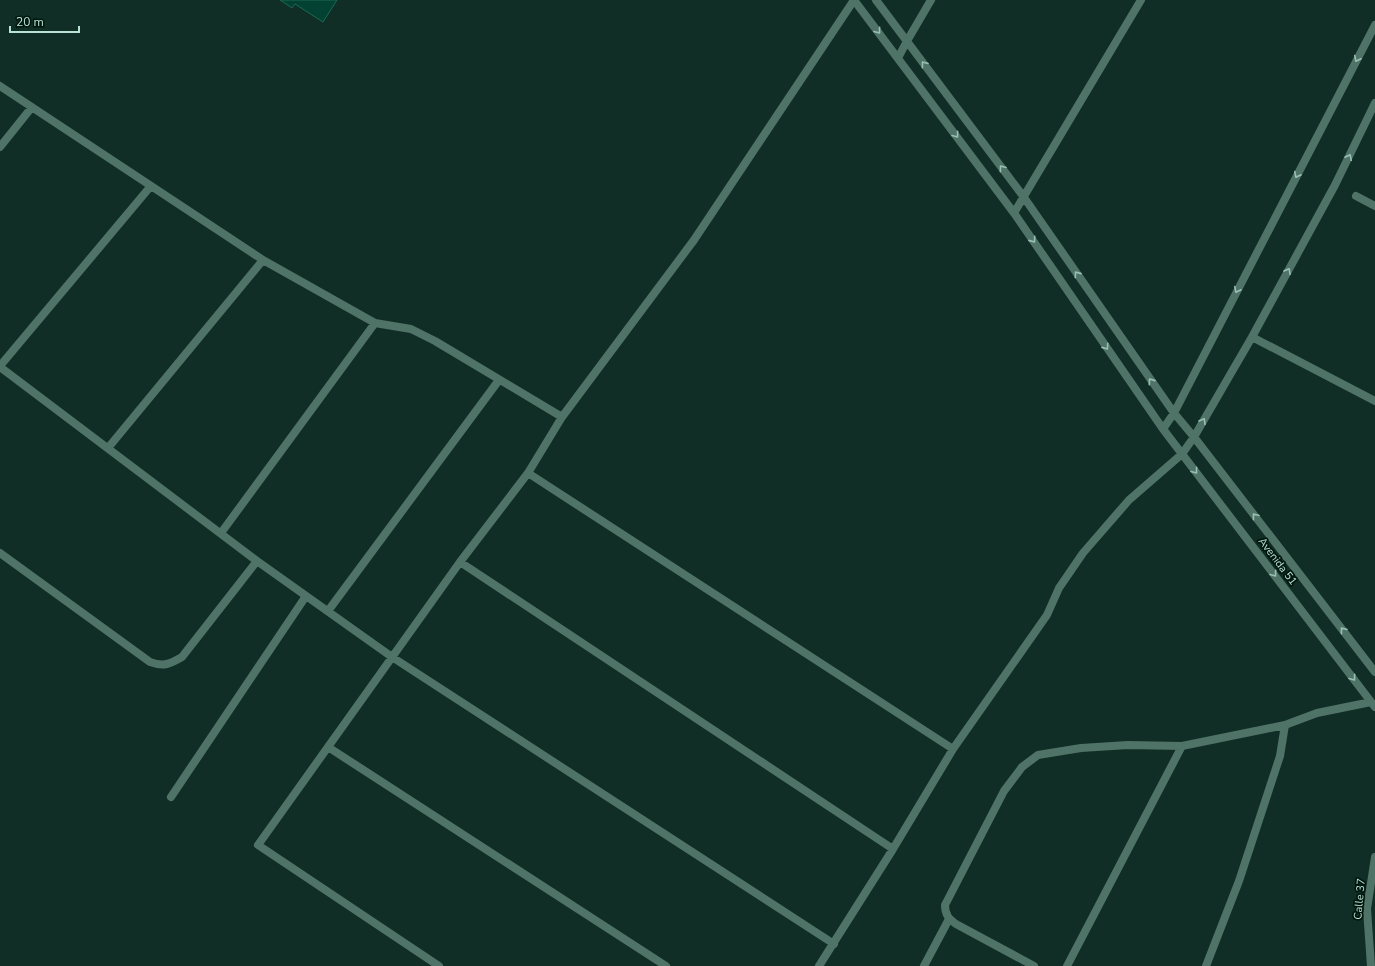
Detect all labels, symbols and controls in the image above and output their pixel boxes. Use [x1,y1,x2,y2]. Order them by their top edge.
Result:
scale bar [10,8,79,34]
text: 20 m [16,14,44,30]
one-way arrow [873,27,880,34]
one-way arrow [1354,55,1362,62]
one-way arrow [922,62,929,69]
one-way arrow [951,131,958,138]
one-way arrow [1344,153,1352,161]
one-way arrow [1000,166,1007,173]
one-way arrow [1294,170,1302,178]
one-way arrow [1028,236,1035,243]
one-way arrow [1283,268,1291,276]
one-way arrow [1075,272,1082,279]
one-way arrow [1235,286,1242,293]
one-way arrow [1101,343,1109,350]
one-way arrow [1148,378,1156,385]
one-way arrow [1199,418,1206,425]
one-way arrow [1191,467,1198,474]
one-way arrow [1252,514,1259,521]
street label: Avenida 51 [1255,534,1301,588]
one-way arrow [1269,570,1276,577]
one-way arrow [1340,628,1347,635]
one-way arrow [1348,673,1355,680]
street label: Calle 37 [1350,878,1369,920]

